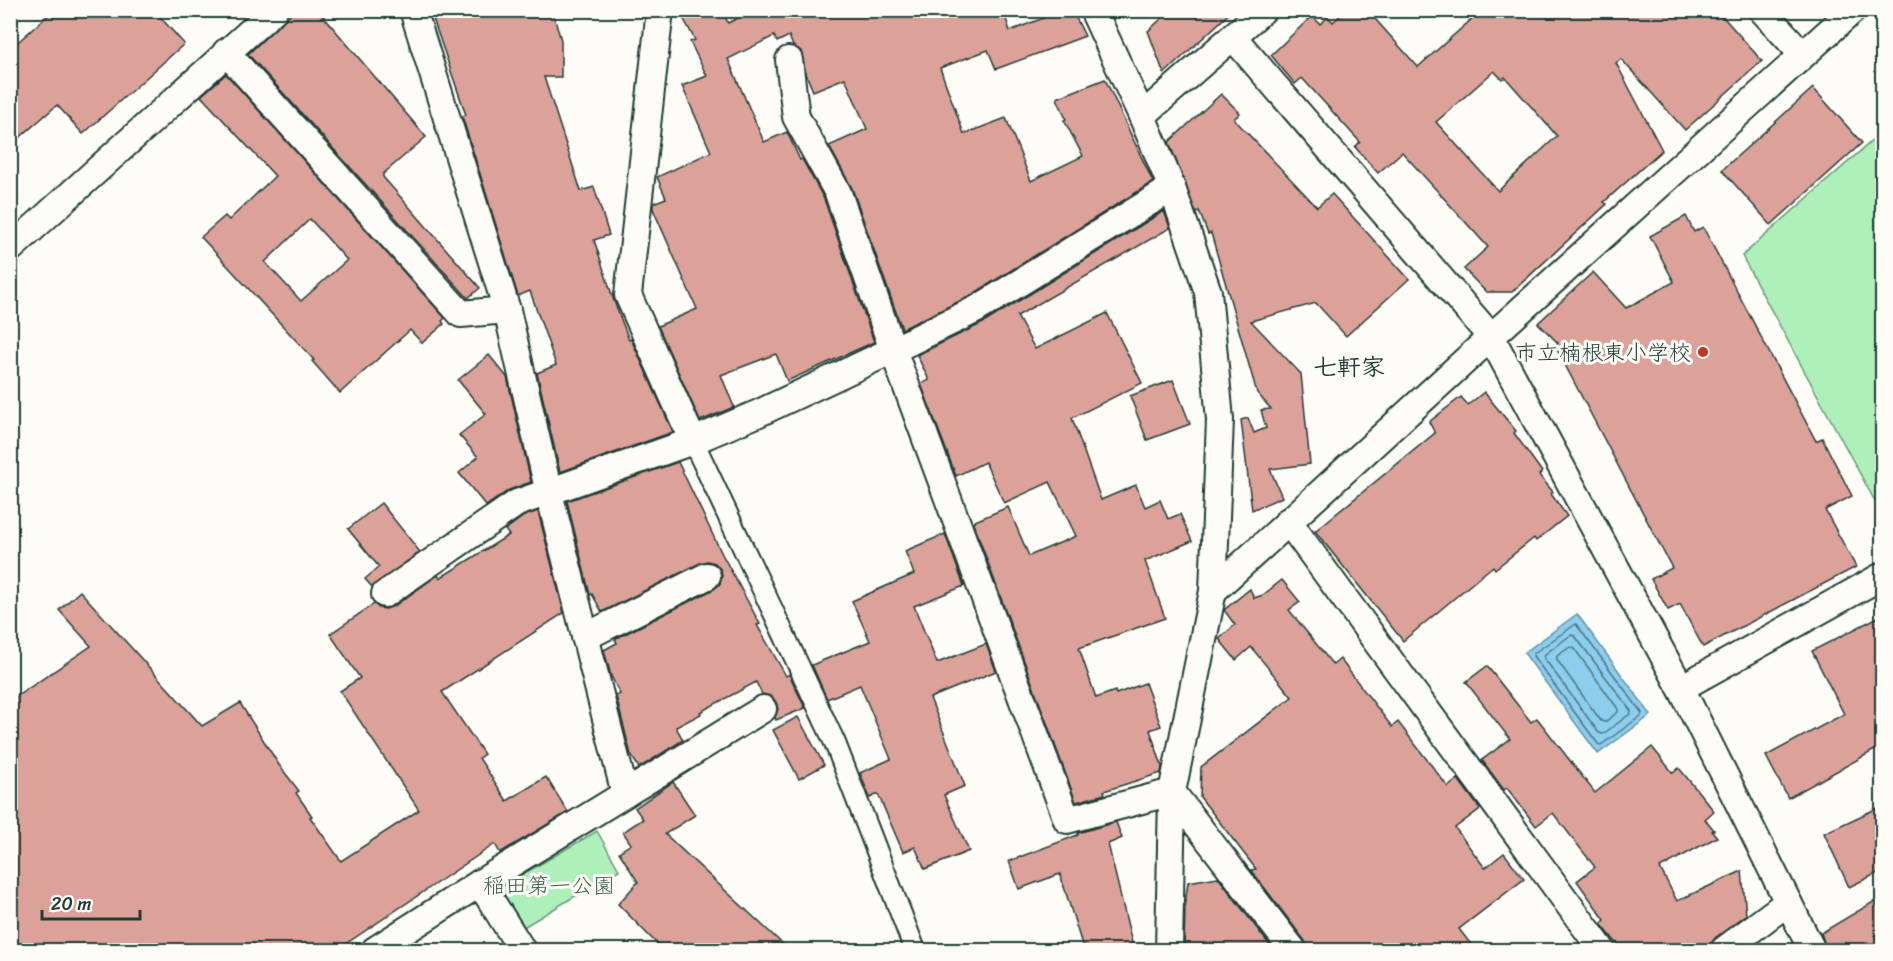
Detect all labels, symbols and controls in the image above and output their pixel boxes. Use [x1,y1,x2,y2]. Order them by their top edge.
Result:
place label: 市立楠根東小学校 [1515,333,1691,372]
marker: 市立楠根東小学校 [1696,345,1710,359]
district label: 七軒家 [1313,346,1385,388]
park label: 稲田第一公園 [483,866,615,905]
scale bar [42,883,140,921]
text: 20 m [51,888,91,920]

